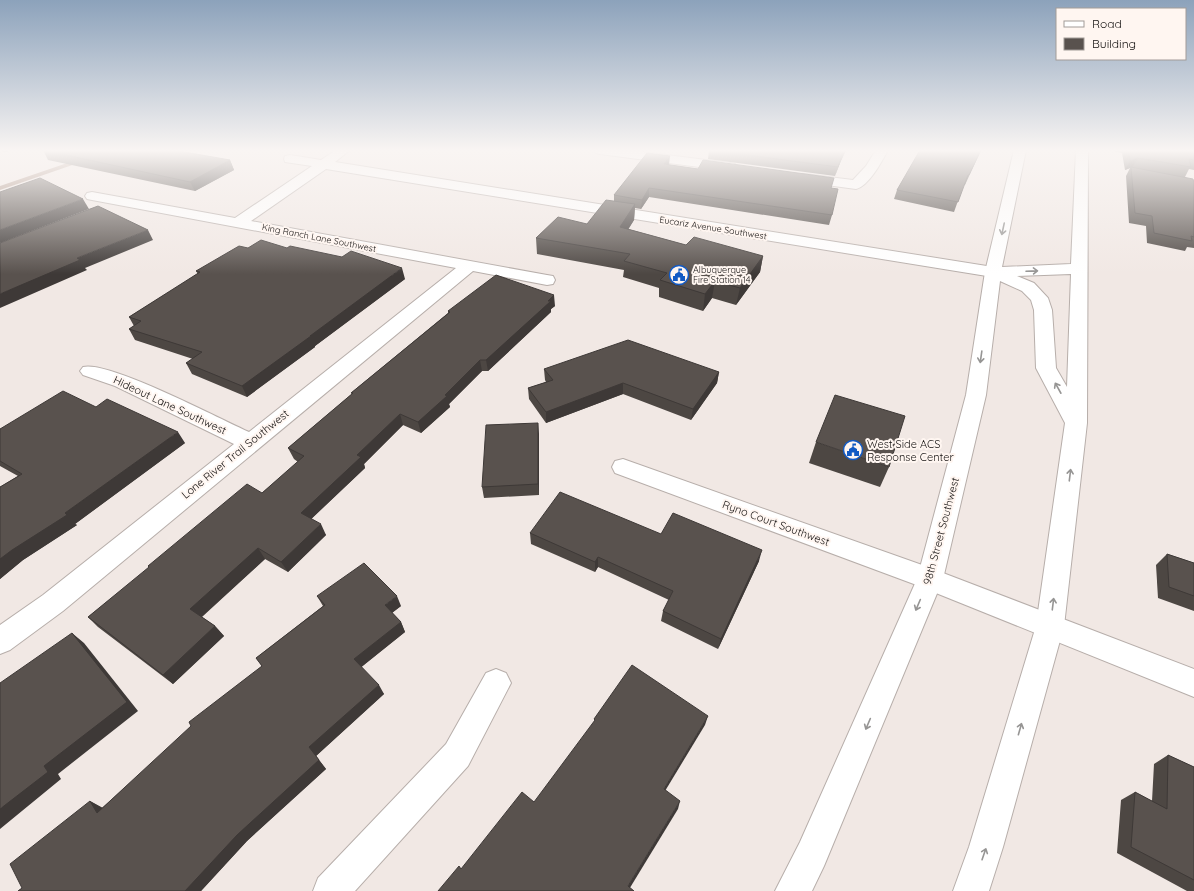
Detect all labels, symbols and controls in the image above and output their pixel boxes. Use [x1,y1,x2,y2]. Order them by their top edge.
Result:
legend [1056,8,1186,60]
text: Road [1092,16,1122,31]
text: Building [1092,36,1136,51]
street label: Eucariz Avenue Southwest [659,214,768,241]
street label: King Ranch Lane Southwest [261,221,377,254]
one-way arrow [998,222,1006,235]
public building icon: Albuquerque Fire Station 14 [668,264,690,286]
place label: Albuquerque Fire Station 14 [693,264,751,285]
one-way arrow [1025,267,1038,275]
one-way arrow [977,350,985,363]
street label: Hideout Lane Southwest [111,373,229,438]
one-way arrow [1053,383,1061,395]
street label: Lone River Trail Southwest [178,406,292,502]
place label: West Side ACS Response Center [867,437,954,464]
public building icon: West Side ACS Response Center [842,439,864,461]
one-way arrow [1066,469,1074,482]
street label: 98th Street Southwest [920,476,962,586]
street label: Ryno Court Southwest [720,497,832,549]
one-way arrow [914,598,922,610]
one-way arrow [1049,598,1057,611]
one-way arrow [863,718,871,730]
one-way arrow [1017,723,1024,736]
one-way arrow [980,848,988,860]

